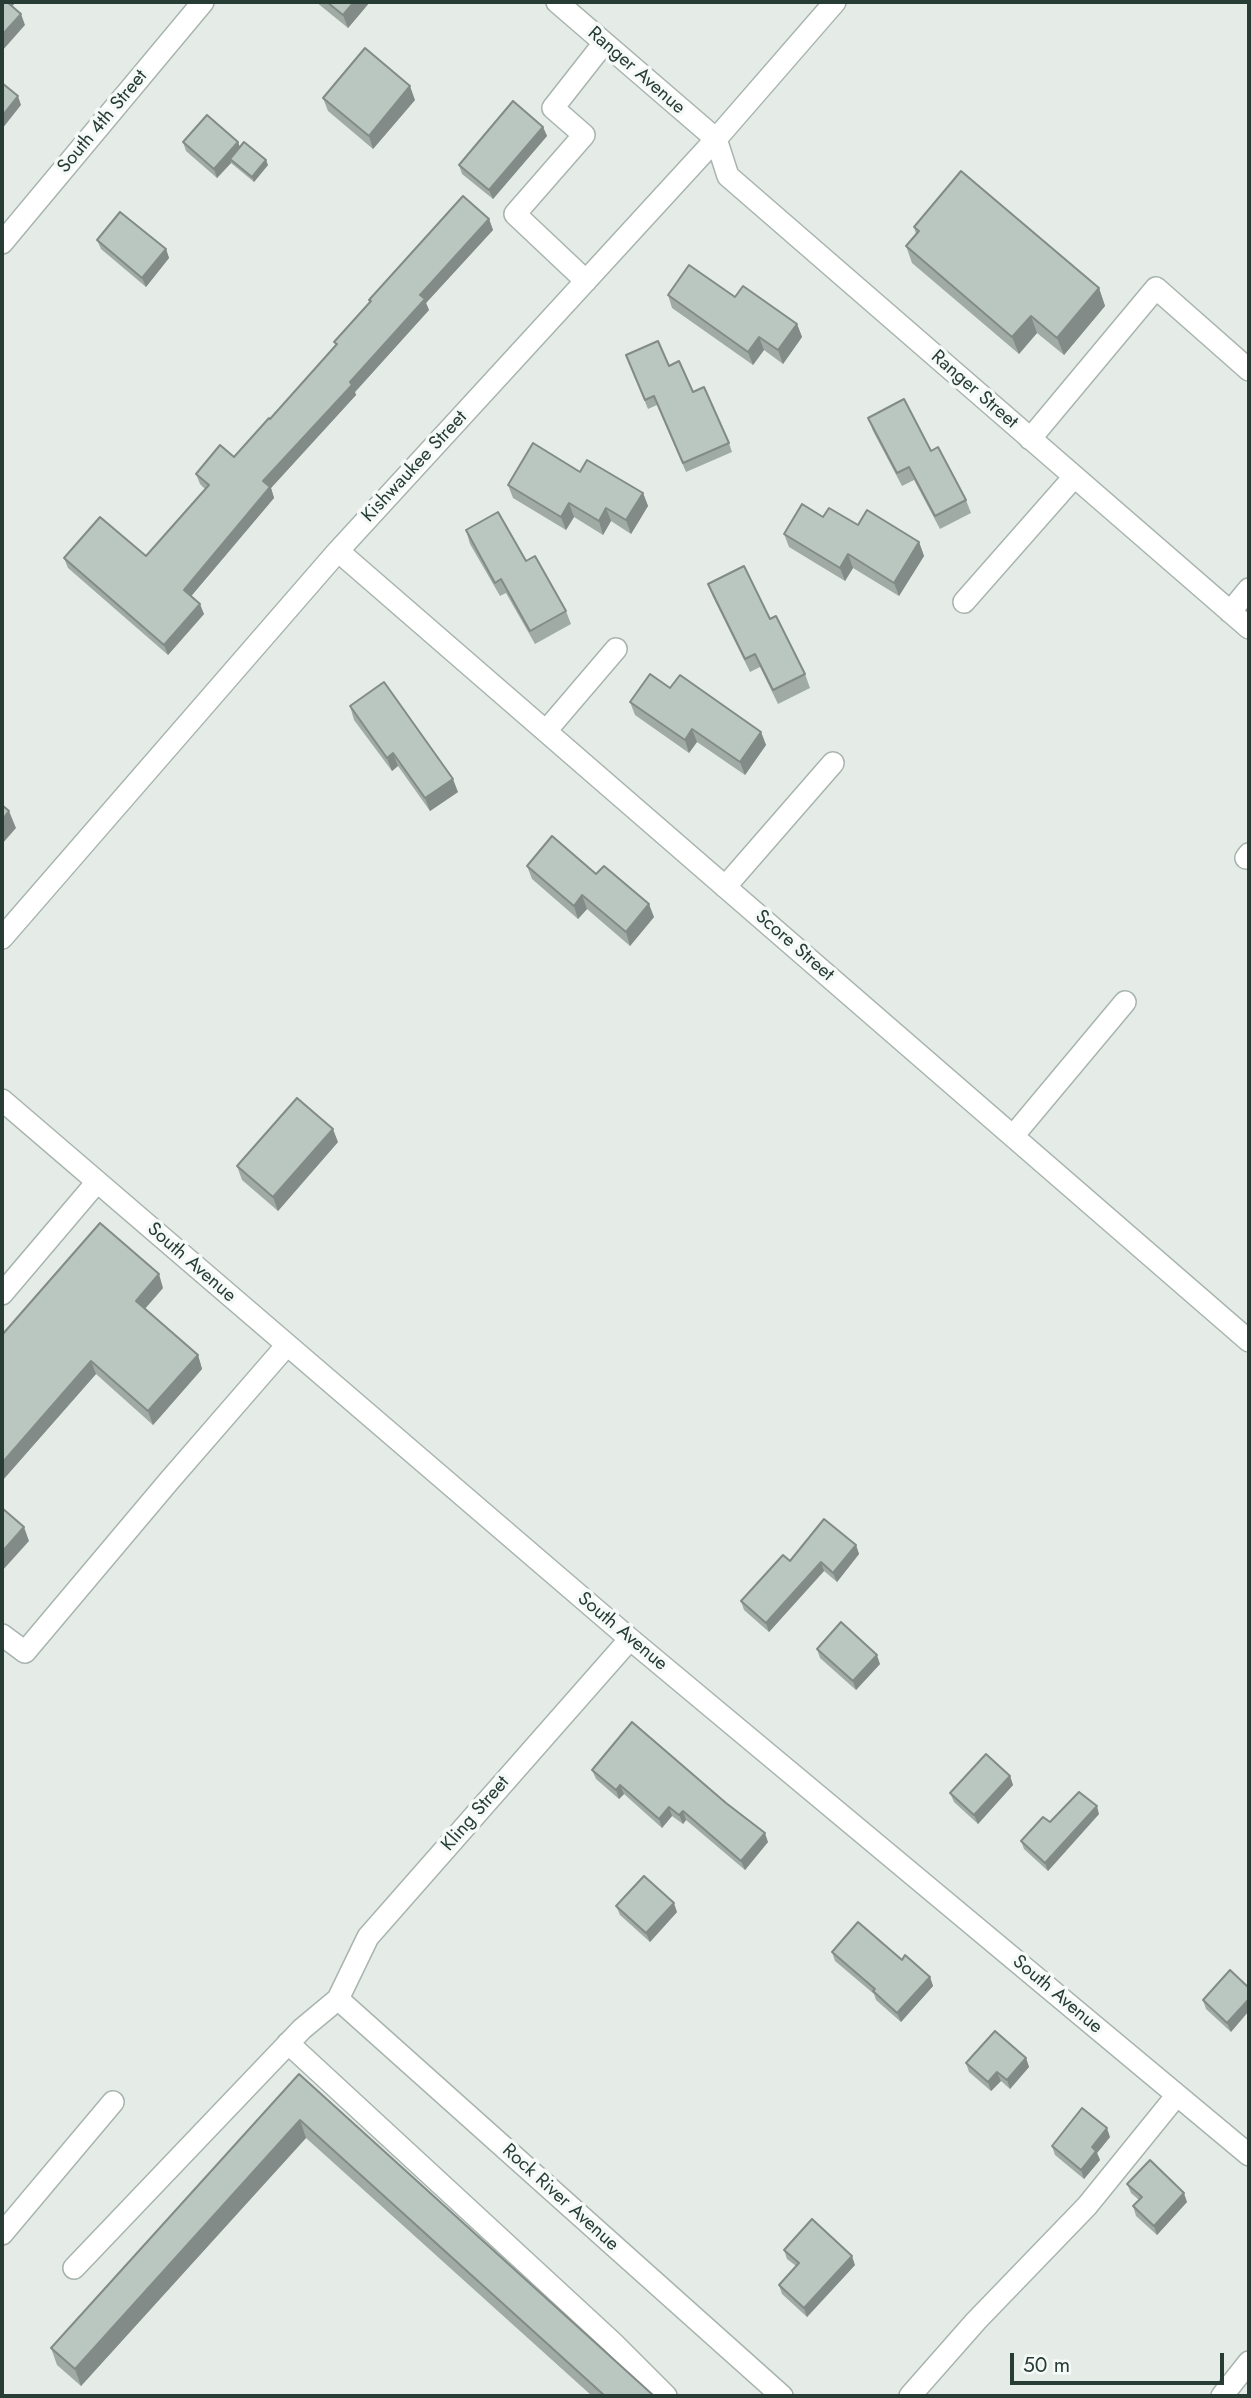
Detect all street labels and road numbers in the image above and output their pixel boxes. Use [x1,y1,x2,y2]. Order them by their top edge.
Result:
street label: Ranger Avenue [583,22,689,120]
street label: South 4th Street [53,66,153,178]
street label: Ranger Street [926,346,1022,434]
street label: Kishwaukee Street [358,407,472,527]
street label: Score Street [750,906,838,986]
street label: South Avenue [142,1218,240,1308]
street label: South Avenue [572,1588,672,1676]
street label: Kling Street [437,1772,515,1856]
street label: South Avenue [1007,1951,1107,2039]
street label: Rock River Avenue [497,2140,623,2256]

